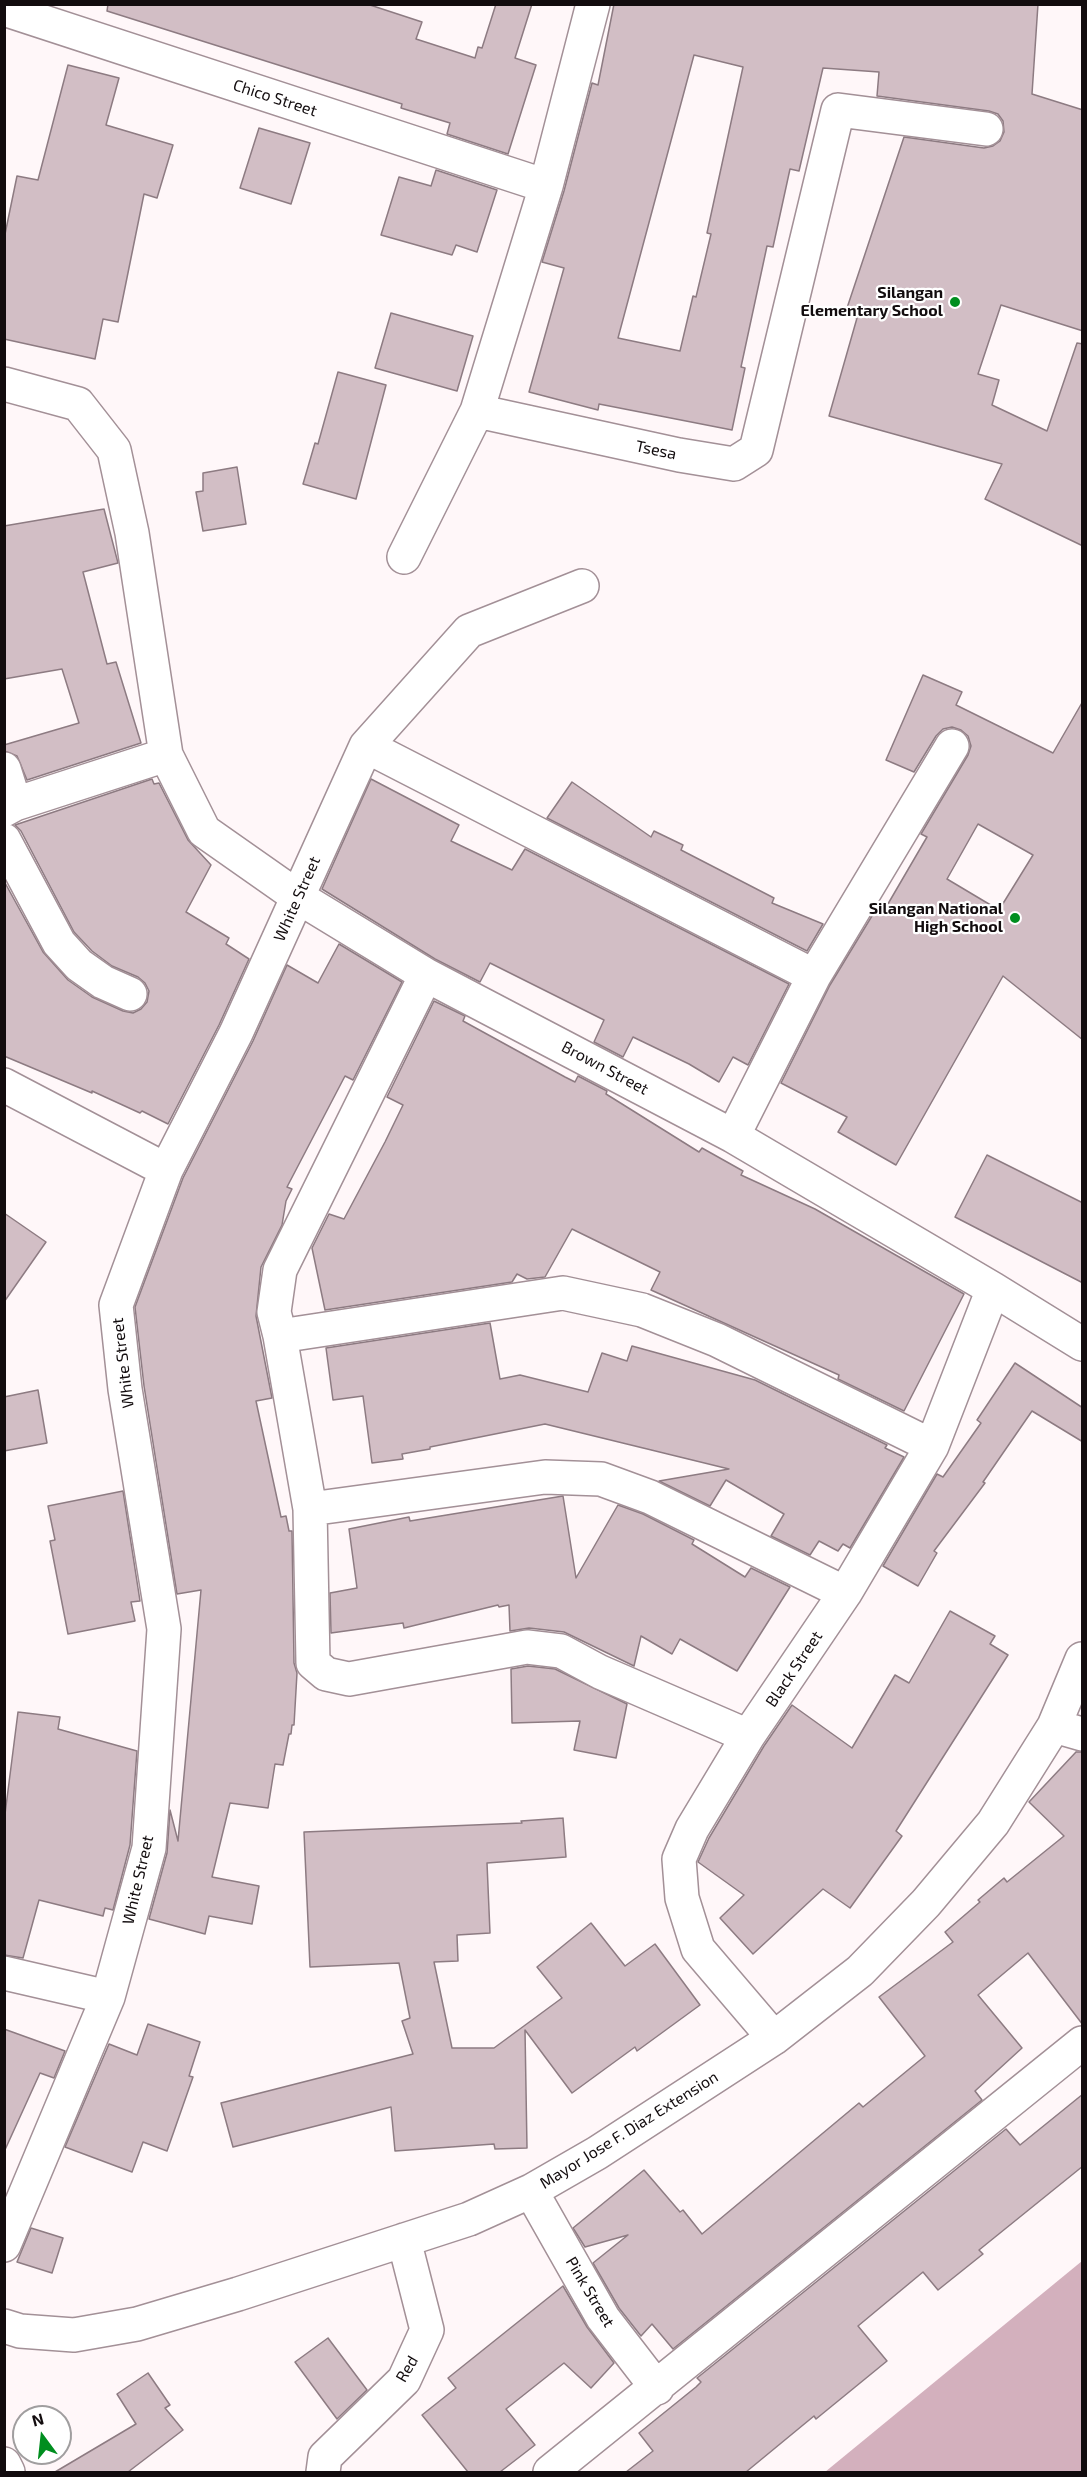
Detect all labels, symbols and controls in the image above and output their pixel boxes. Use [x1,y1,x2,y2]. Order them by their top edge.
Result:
street label: Chico Street [231,75,319,121]
place label: Silangan Elementary School [800,283,943,321]
marker: Silangan Elementary School [948,295,962,309]
street label: Tsesa [634,436,678,464]
street label: White Street [270,853,324,945]
place label: Silangan National High School [869,899,1003,937]
marker: Silangan National High School [1008,911,1022,925]
street label: Brown Street [558,1037,652,1099]
street label: White Street [108,1317,138,1409]
street label: Black Street [762,1627,826,1711]
street label: White Street [118,1833,158,1927]
street label: Mayor Jose F. Diaz Extension [536,2067,722,2193]
street label: Pink Street [561,2253,619,2331]
street label: Red [392,2352,422,2386]
north arrow [12,2405,72,2465]
text: N [30,2408,46,2430]

